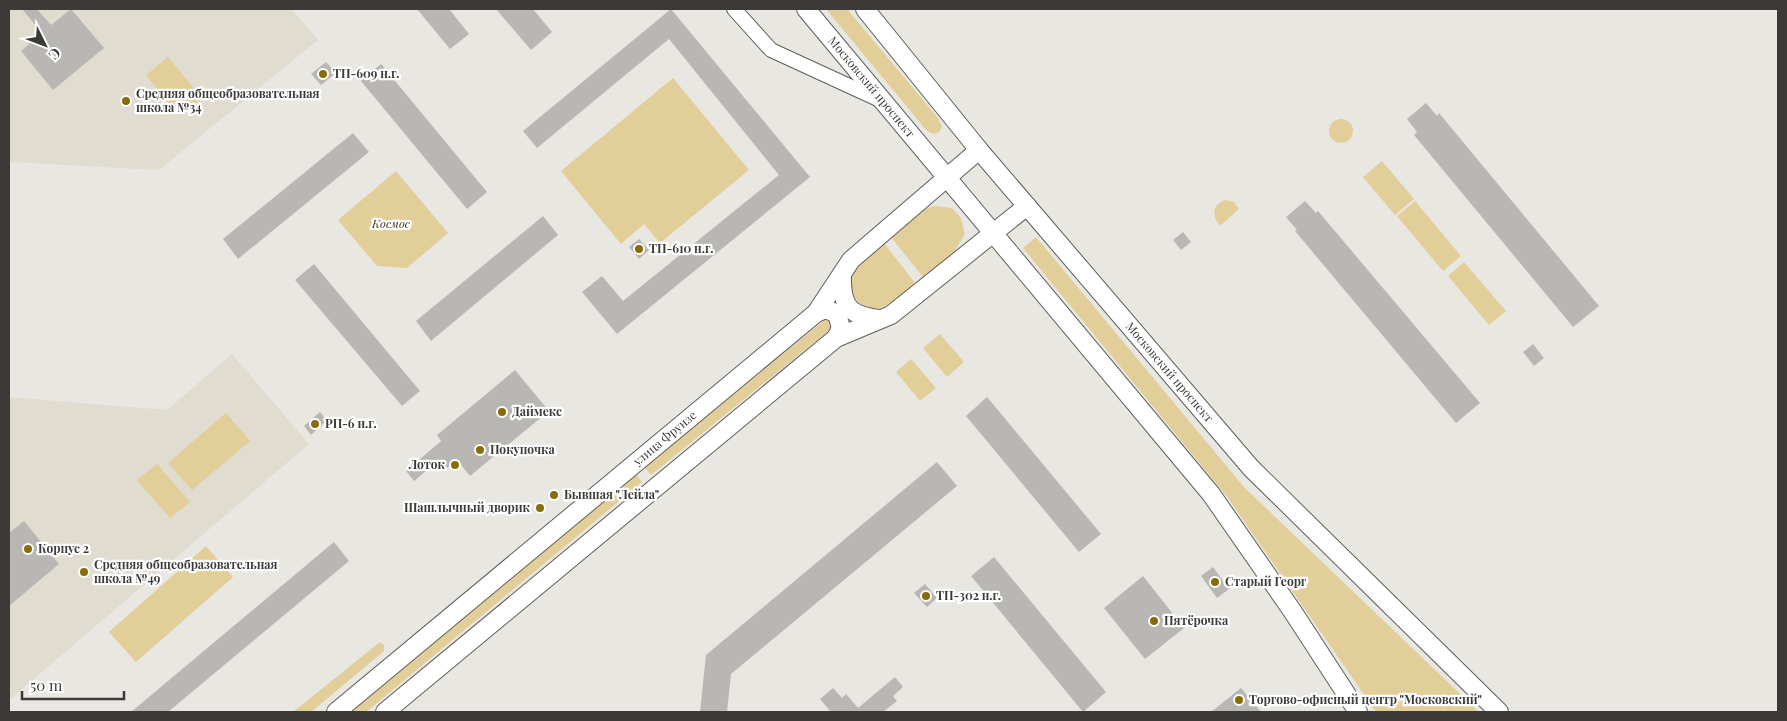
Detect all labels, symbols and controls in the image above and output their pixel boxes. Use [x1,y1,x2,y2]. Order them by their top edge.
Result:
north arrow [20,20,70,70]
street label: Московский проспект [825,33,919,141]
text: С [45,44,65,64]
place label: ТП-609 н.г. [333,65,399,81]
marker: ТП-609 н.г. [317,68,329,80]
place label: Средняя общеобразовательная школа №34 [136,85,320,115]
marker: Средняя общеобразовательная школа №34 [120,95,132,107]
park label: Космос [371,215,411,231]
place label: ТП-610 н.г. [649,240,713,256]
marker: ТП-610 н.г. [633,243,645,255]
street label: Московский проспект [1123,318,1218,425]
place label: Даймекс [512,403,562,419]
marker: Даймекс [496,406,508,418]
street label: улица Фрунзе [629,407,699,469]
place label: РП-6 н.г. [325,415,377,431]
marker: РП-6 н.г. [309,418,321,430]
place label: Покупочка [490,441,555,457]
marker: Покупочка [474,444,486,456]
place label: Лоток [408,456,446,472]
marker: Лоток [449,459,461,471]
place label: Бывшая "Лейла" [564,486,659,502]
marker: Бывшая "Лейла" [548,489,560,501]
place label: Шашлычный дворик [404,499,531,515]
marker: Шашлычный дворик [534,502,546,514]
place label: Корпус 2 [38,540,89,556]
marker: Корпус 2 [22,543,34,555]
place label: Средняя общеобразовательная школа №49 [94,556,278,586]
marker: Средняя общеобразовательная школа №49 [78,566,90,578]
place label: Старый Георг [1225,573,1307,589]
marker: Старый Георг [1209,576,1221,588]
place label: ТП-302 н.г. [936,587,1001,603]
marker: ТП-302 н.г. [920,590,932,602]
place label: Пятёрочка [1164,612,1229,628]
marker: Пятёрочка [1148,615,1160,627]
scale bar [22,668,125,700]
text: 50 m [30,675,63,695]
place label: Торгово-офисный центр "Московский" [1249,691,1482,707]
marker: Торгово-офисный центр "Московский" [1233,694,1245,706]

